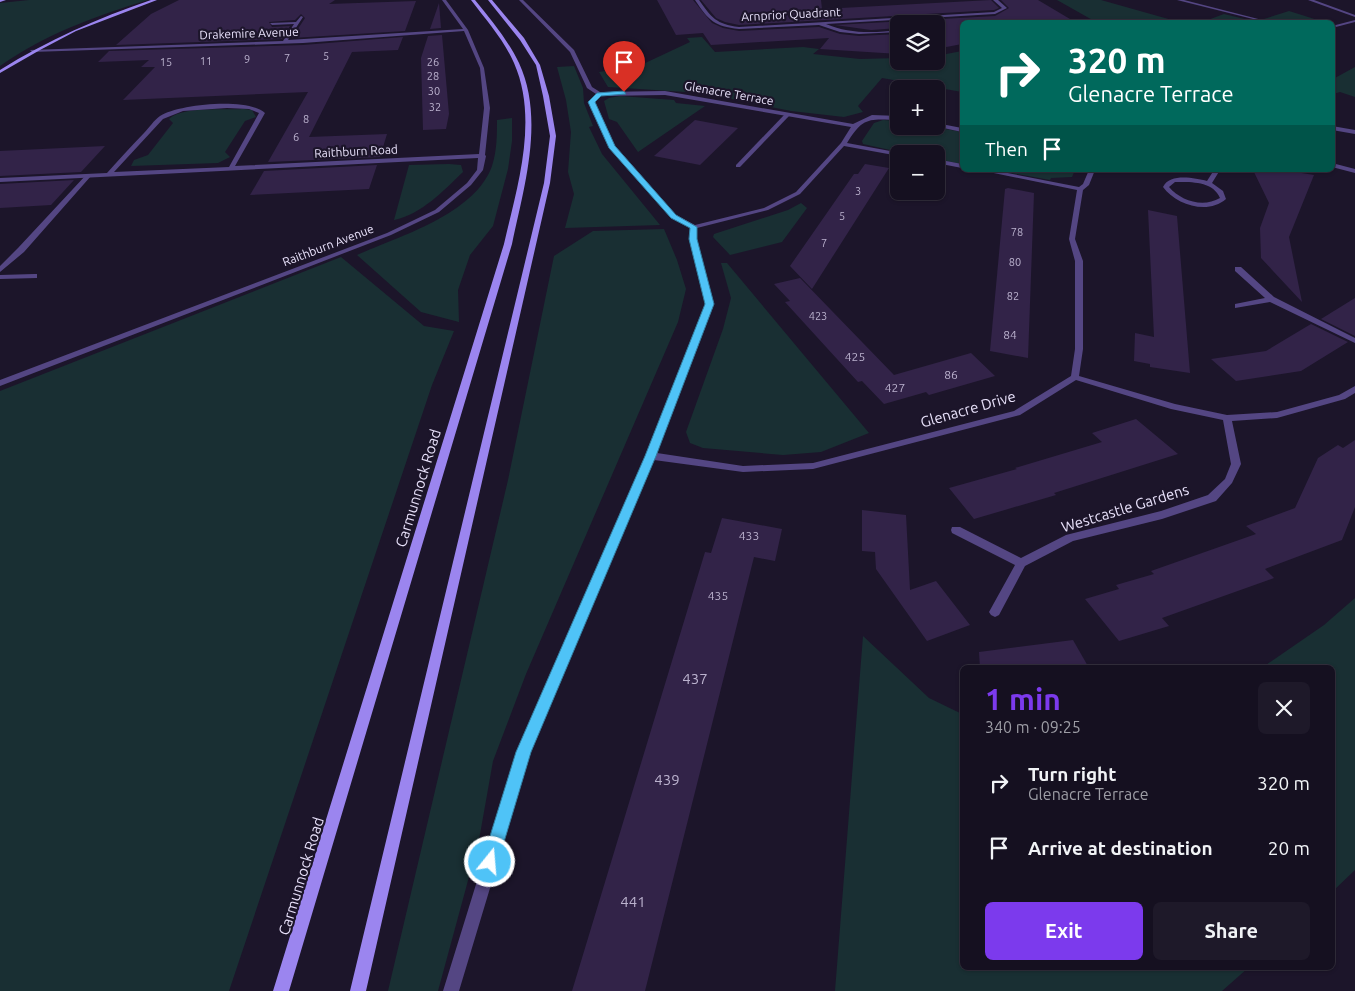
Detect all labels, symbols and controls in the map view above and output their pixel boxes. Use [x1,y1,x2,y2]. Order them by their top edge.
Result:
street label: Arnprior Quadrant [741,5,841,23]
map controls [890,15,945,200]
button: layers [890,15,945,70]
street label: Drakemire Avenue [199,25,299,41]
icon: right [985,40,1050,105]
text: 320 m [1068,40,1166,80]
pin [603,41,645,92]
icon: arrive [610,48,638,76]
house number: 5 [323,50,329,62]
house number: 7 [284,52,290,64]
house number: 9 [244,53,250,65]
house number: 11 [200,55,212,67]
house number: 15 [160,56,172,68]
house number: 26 [427,56,439,68]
house number: 28 [427,70,439,82]
street label: Glenacre Terrace [683,79,775,107]
button: + [890,80,945,135]
text: Glenacre Terrace [1068,81,1234,106]
house number: 30 [428,85,440,97]
house number: 32 [429,101,441,113]
house number: 8 [303,113,309,125]
house number: 6 [293,131,299,143]
icon: arrive [1038,135,1066,163]
text: Then [985,138,1028,160]
street label: Raithburn Road [314,142,398,160]
button: − [890,145,945,200]
house number: 3 [855,185,861,197]
house number: 5 [839,210,845,222]
street label: Raithburn Avenue [281,222,375,268]
house number: 78 [1011,226,1023,238]
house number: 7 [821,237,827,249]
house number: 80 [1009,256,1021,268]
house number: 82 [1007,290,1019,302]
house number: 423 [809,310,827,322]
house number: 84 [1003,328,1017,341]
house number: 425 [845,350,865,363]
house number: 86 [944,368,958,381]
house number: 427 [885,381,905,394]
street label: Glenacre Drive [918,387,1018,431]
street label: Carmunnock Road [392,427,444,549]
street label: Westcastle Gardens [1059,481,1191,535]
house number: 433 [739,529,759,542]
house number: 435 [708,589,728,602]
house number: 437 [682,670,708,687]
text: 1 min [985,682,1061,716]
button: close [1258,682,1310,734]
text: 340 m · 09:25 [985,718,1081,736]
text: Turn right [1028,763,1116,785]
icon: right [985,769,1013,797]
house number: 439 [654,771,680,788]
text: 320 m [1257,772,1310,794]
text: Glenacre Terrace [1028,785,1149,803]
street label: Carmunnock Road [275,815,327,937]
icon: arrive [985,834,1013,862]
position arrow [463,835,515,887]
text: Arrive at destination [1028,837,1213,859]
text: 20 m [1268,837,1310,859]
house number: 441 [620,893,646,910]
button: Exit [985,902,1143,960]
button: Share [1153,902,1310,960]

